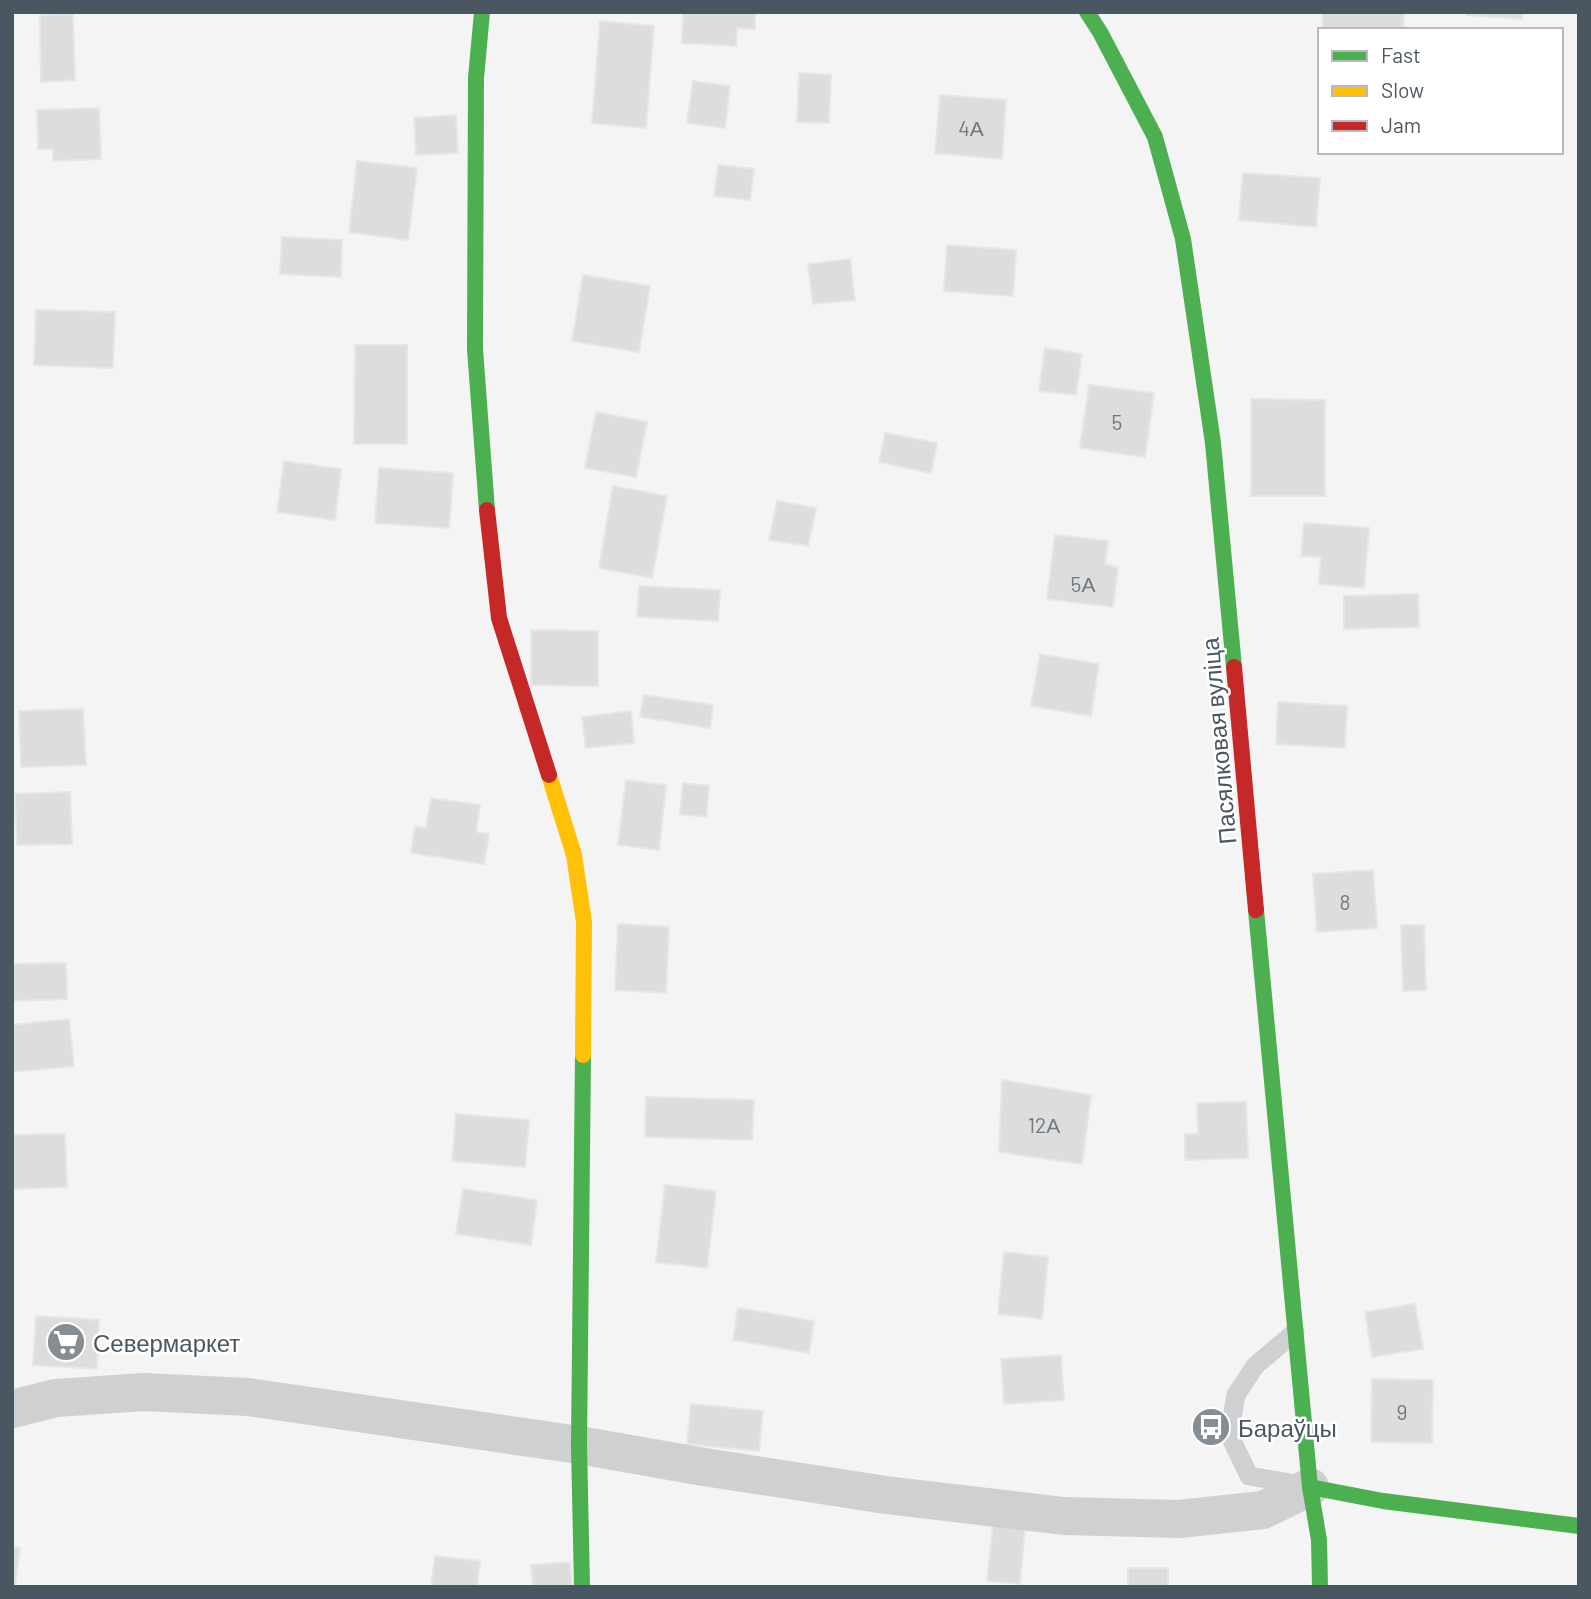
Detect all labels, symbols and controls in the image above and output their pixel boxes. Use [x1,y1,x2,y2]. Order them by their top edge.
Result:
legend [1318,28,1563,154]
text: Fast [1381,42,1421,67]
text: Slow [1381,77,1424,102]
text: Jam [1381,112,1421,137]
house number: 4А [958,115,984,140]
house number: 5 [1112,409,1122,434]
house number: 5А [1071,571,1095,596]
street label: Пасялковая вуліца [1194,636,1241,846]
house number: 8 [1340,889,1350,914]
house number: 12А [1028,1112,1060,1137]
supermarket icon: Севермаркет [45,1321,87,1363]
place label: Севермаркет [93,1328,240,1357]
house number: 9 [1397,1399,1407,1424]
bus stop icon: Бараўцы [1190,1406,1232,1448]
place label: Бараўцы [1238,1413,1337,1442]

